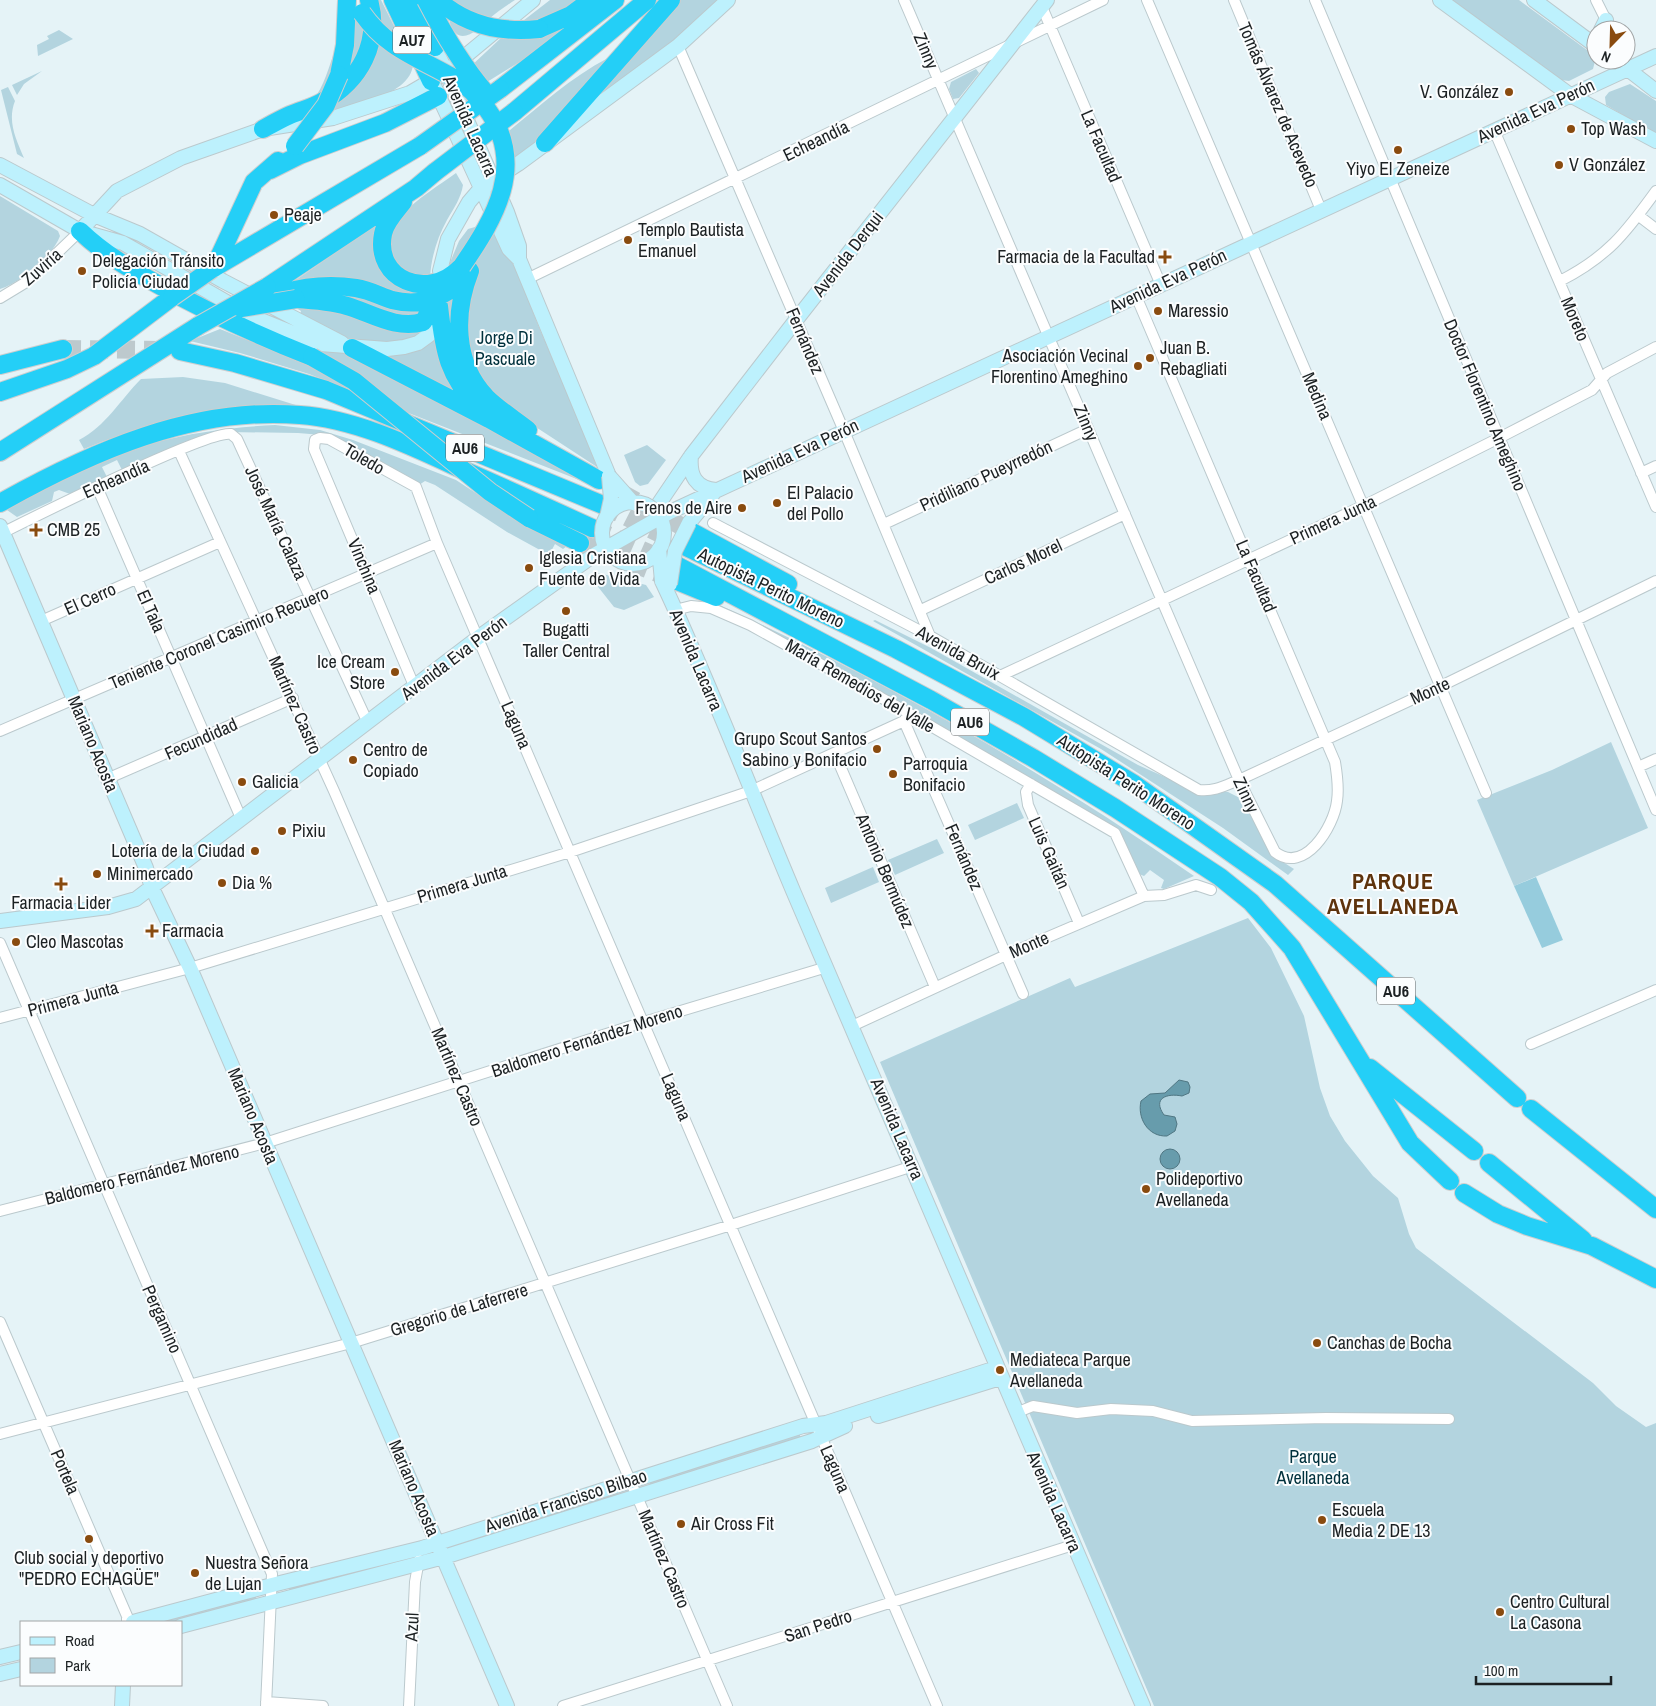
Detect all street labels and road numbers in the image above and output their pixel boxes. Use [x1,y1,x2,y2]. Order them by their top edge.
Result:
street label: Tomás Álvarez de Acevedo [1232,18,1325,191]
road number: AU7 [393,26,431,54]
street label: Zinny [908,29,945,73]
street label: Avenida Lacarra [437,70,504,180]
street label: Avenida Eva Perón [1472,72,1599,149]
street label: La Facultad [1075,106,1128,186]
street label: Echeandía [779,114,853,167]
street label: Avenida Derqui [806,206,889,302]
street label: Zuviría [16,242,67,291]
street label: Avenida Eva Perón [1104,242,1231,319]
street label: Moreto [1555,293,1596,345]
street label: Fernández [780,304,831,378]
street label: Doctor Florentino Ameghino [1438,315,1533,495]
street label: Medina [1296,368,1339,423]
street label: Zinny [1068,401,1105,445]
street label: Avenida Eva Perón [736,412,863,489]
road number: AU6 [446,434,484,462]
street label: Pridiliano Pueyrredón [915,434,1056,517]
street label: Toledo [339,437,389,480]
street label: Echeandía [78,453,153,504]
street label: José María Calaza [239,462,314,584]
street label: Primera Junta [1285,489,1380,550]
street label: Carlos Morel [980,533,1066,591]
street label: Vinchina [342,534,387,597]
street label: La Facultad [1230,536,1283,616]
street label: Autopista Perito Moreno [693,541,849,634]
street label: El Cerro [60,576,120,621]
street label: Teniente Coronel Casimiro Recuero [105,580,332,695]
street label: El Tala [131,585,172,636]
street label: Avenida Lacarra [663,604,729,714]
street label: Avenida Eva Perón [395,609,512,706]
street label: Avenida Bruix [911,619,1005,686]
street label: María Remedios del Valle [781,633,940,739]
street label: Martínez Castro [263,652,328,758]
street label: Monte [1406,671,1454,711]
street label: Mariano Acosta [62,692,125,796]
street label: Laguna [495,697,538,752]
road number: AU6 [951,709,989,736]
street label: Fecundidad [160,711,241,766]
street label: Autopista Perito Moreno [1052,727,1200,836]
street label: Zinny [1227,773,1266,817]
street label: Antonio Bermúdez [850,809,921,932]
street label: Luis Gaitán [1023,813,1076,893]
street label: Fernández [939,820,990,894]
street label: Primera Junta [414,858,510,909]
street label: Monte [1005,925,1053,964]
street label: Primera Junta [25,974,121,1023]
road number: AU6 [1377,978,1415,1004]
street label: Baldomero Fernández Moreno [488,998,686,1083]
street label: Martínez Castro [425,1024,489,1130]
street label: Mariano Acosta [222,1064,285,1168]
street label: Laguna [655,1069,698,1124]
street label: Avenida Lacarra [864,1073,930,1183]
street label: Baldomero Fernández Moreno [42,1138,242,1211]
street label: Gregorio de Laferrere [387,1277,531,1342]
street label: Pergamino [136,1281,189,1357]
street label: Mariano Acosta [383,1436,446,1540]
street label: Laguna [814,1441,857,1496]
street label: Portela [45,1445,86,1498]
street label: Avenida Lacarra [1021,1446,1088,1556]
street label: Avenida Francisco Bilbao [481,1463,650,1539]
street label: Martínez Castro [632,1506,696,1612]
street label: San Pedro [781,1603,855,1648]
street label: Azul [398,1612,425,1643]

